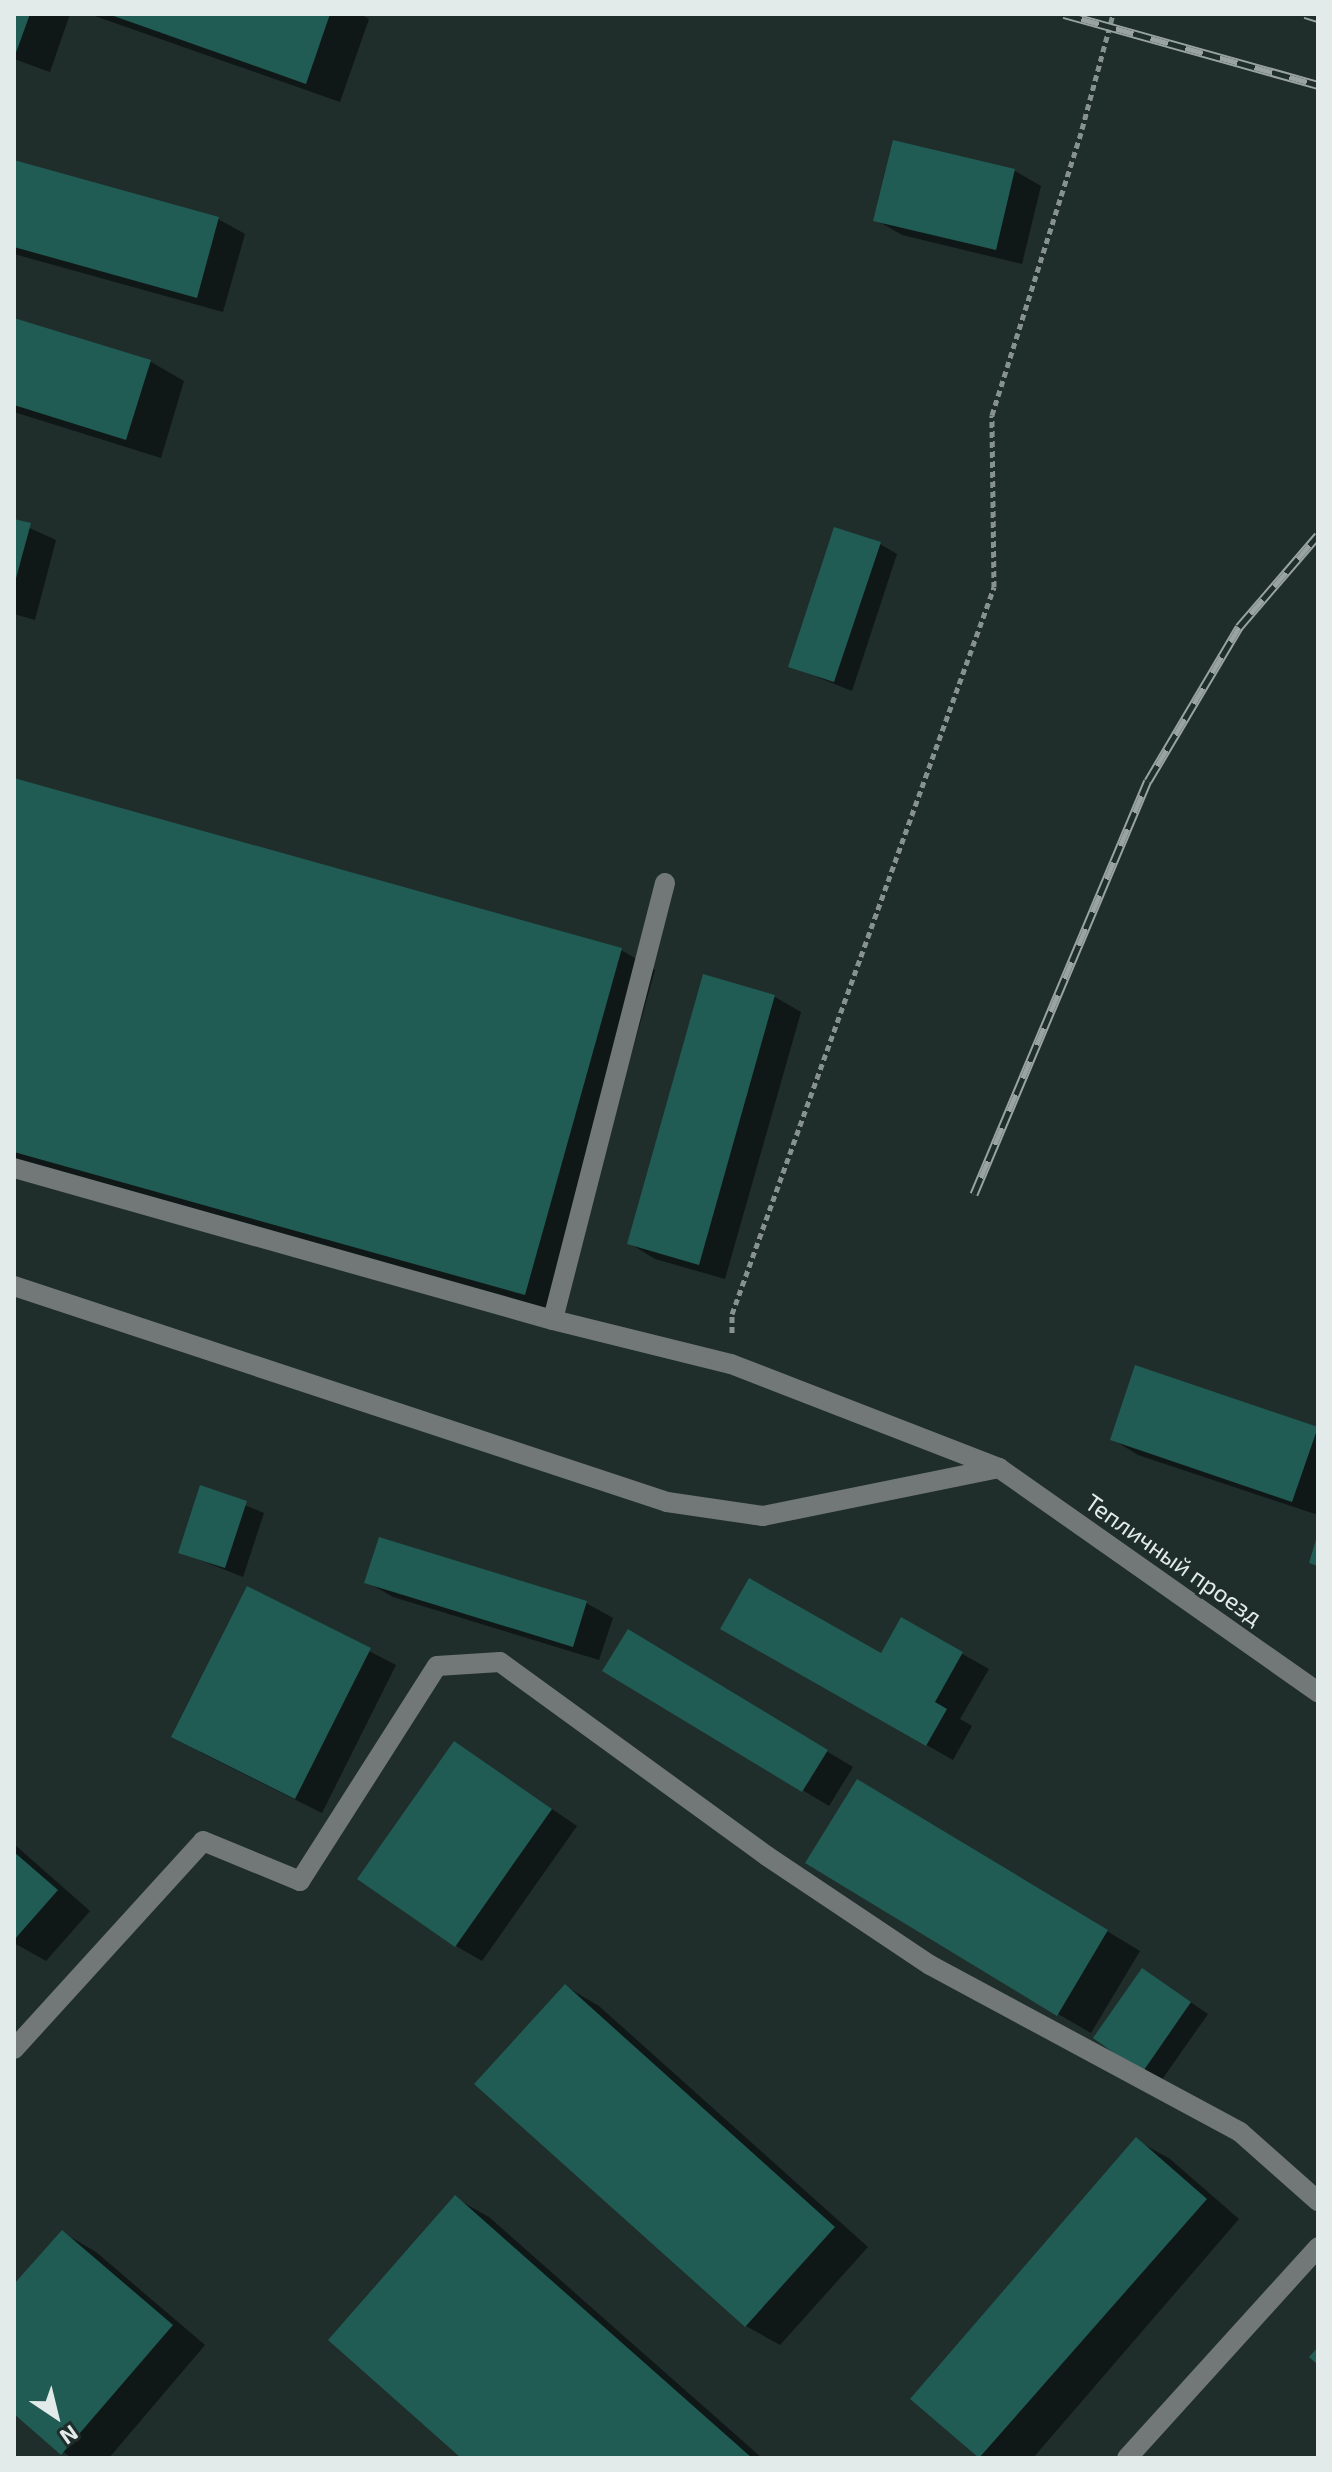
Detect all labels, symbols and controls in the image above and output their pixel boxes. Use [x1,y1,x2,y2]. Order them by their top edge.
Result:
street label: Тепличный проезд [1080,1487,1268,1631]
north arrow [16,2376,96,2456]
text: N [56,2420,84,2451]

